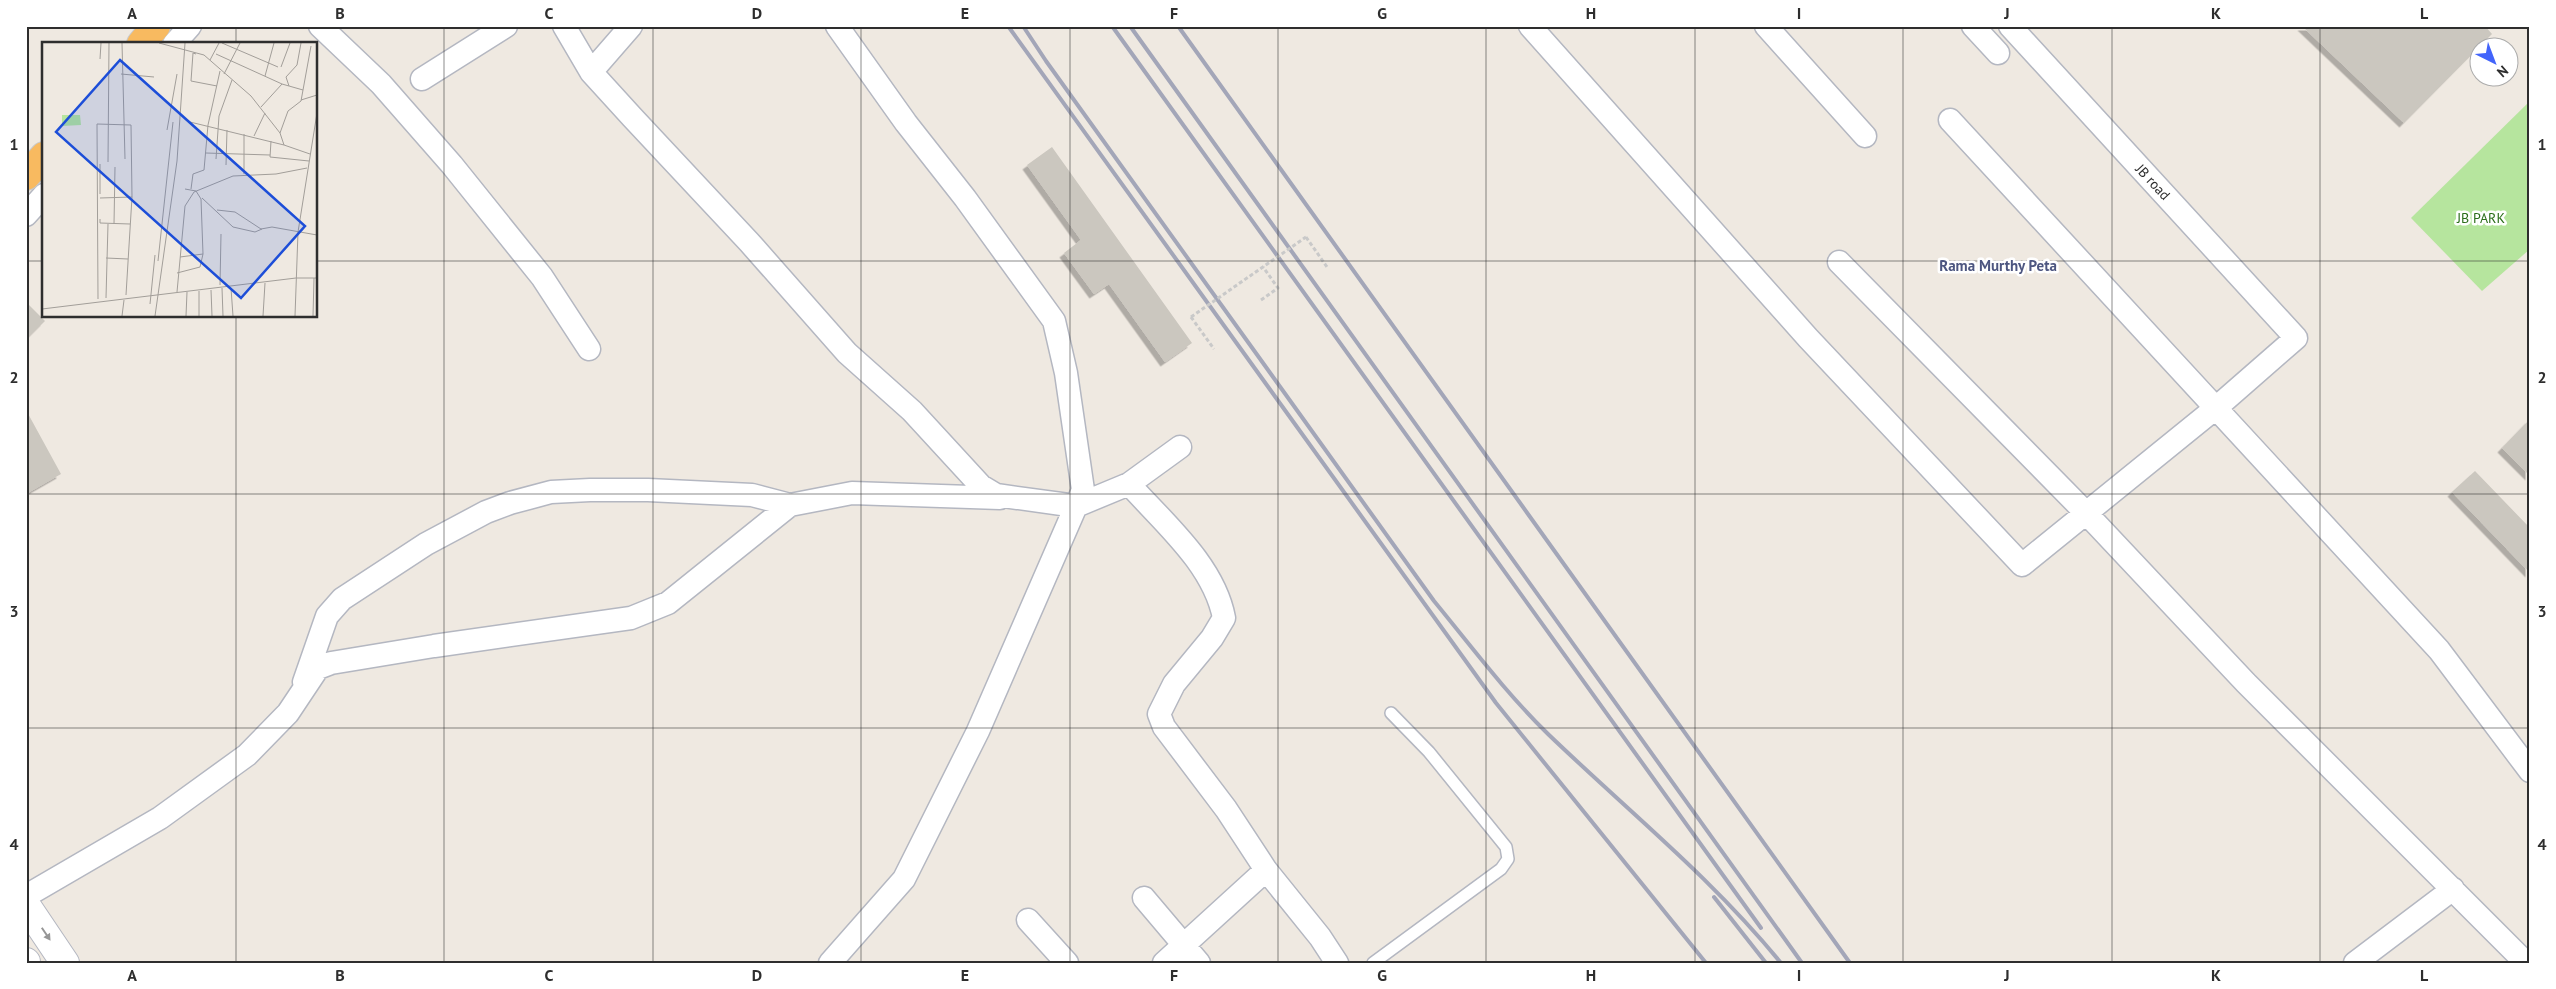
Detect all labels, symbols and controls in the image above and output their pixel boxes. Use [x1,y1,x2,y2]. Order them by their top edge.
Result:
text: A [127,3,137,23]
text: B [335,3,345,23]
text: C [545,3,554,23]
text: D [752,3,762,23]
text: E [961,3,969,23]
text: F [1170,3,1178,23]
text: G [1377,3,1387,23]
text: H [1586,3,1596,23]
text: I [1797,3,1801,23]
text: J [2003,3,2010,23]
text: K [2211,3,2221,23]
text: L [2420,3,2429,23]
north arrow [2468,38,2518,88]
inset map [42,42,318,318]
text: N [2493,62,2512,81]
text: 1 [9,134,19,154]
text: 1 [2537,134,2547,154]
street label: JB road [2131,160,2174,204]
park label: JB PARK [2456,209,2505,227]
district label: Rama Murthy Peta [1939,256,2057,275]
text: 2 [9,367,19,387]
text: 2 [2537,367,2547,387]
text: 3 [9,601,19,621]
text: 3 [2537,601,2547,621]
text: 4 [9,834,19,854]
text: 4 [2537,834,2547,854]
one-way arrow [41,927,51,941]
text: A [127,965,137,985]
text: B [335,965,345,985]
text: C [545,965,554,985]
text: D [752,965,762,985]
text: E [961,965,969,985]
text: F [1170,965,1178,985]
text: G [1377,965,1387,985]
text: H [1586,965,1596,985]
text: I [1797,965,1801,985]
text: J [2003,965,2010,985]
text: K [2211,965,2221,985]
text: L [2420,965,2429,985]

